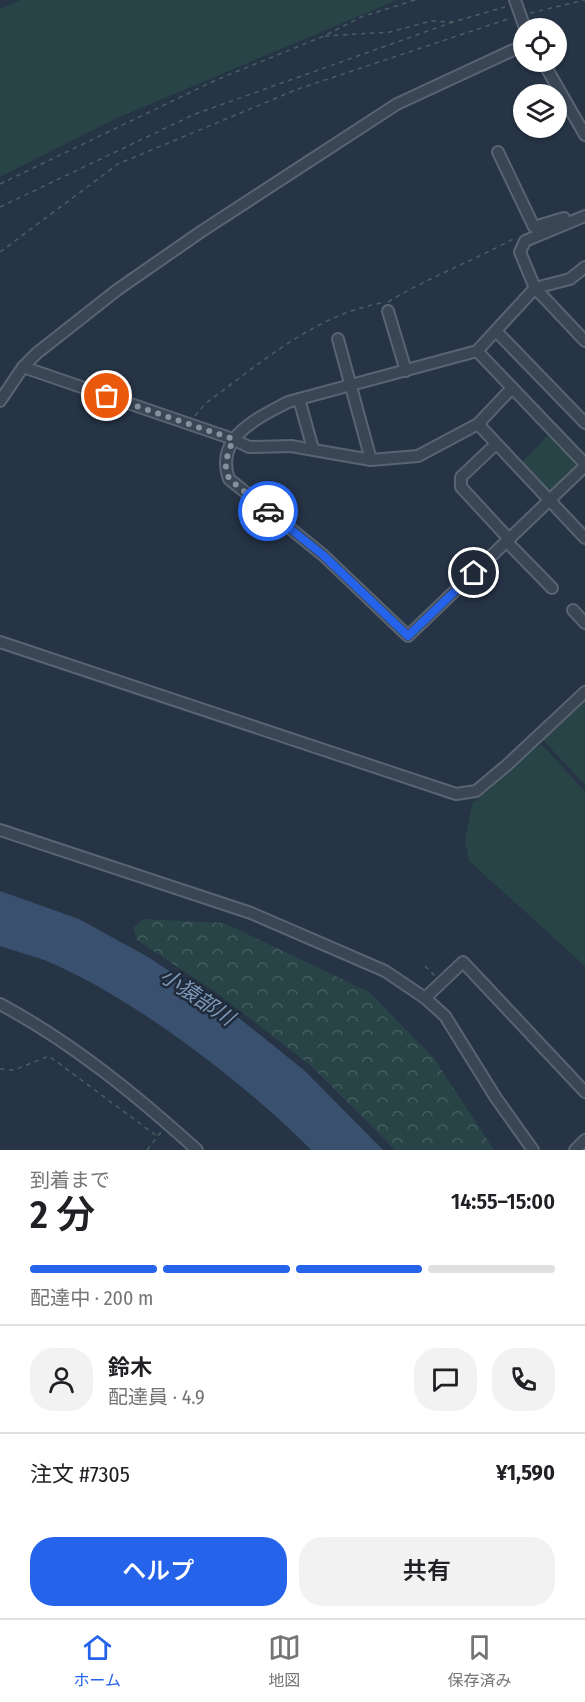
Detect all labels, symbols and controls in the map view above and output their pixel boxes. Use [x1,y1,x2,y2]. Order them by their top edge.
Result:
map controls [513,18,567,138]
button: locate [513,18,567,72]
button: layers [513,84,567,138]
pin [81,370,132,421]
icon: bag [90,379,123,412]
courier [238,481,298,541]
icon: car [252,495,285,528]
pin [448,547,499,598]
icon: home [457,556,490,589]
water label: 小猿部川 [155,963,241,1032]
text: 到着まで [30,1168,110,1192]
text: 14:55–15:00 [451,1188,555,1215]
text: 2 分 [30,1192,95,1238]
text: 配達中 · 200 m [30,1286,153,1310]
button: person [30,1348,93,1411]
button: chat [414,1348,477,1411]
button: phone [492,1348,555,1411]
text: 鈴木 [108,1354,152,1381]
text: 配達員 · 4.9 [108,1385,205,1409]
text: ¥1,590 [496,1459,555,1486]
text: 注文 #7305 [30,1461,130,1488]
button: ヘルプ [30,1537,287,1606]
button: 共有 [299,1537,555,1606]
tab: ホーム [73,1631,121,1691]
tab: 地図 [268,1631,301,1691]
tab: 保存済み [448,1631,512,1691]

